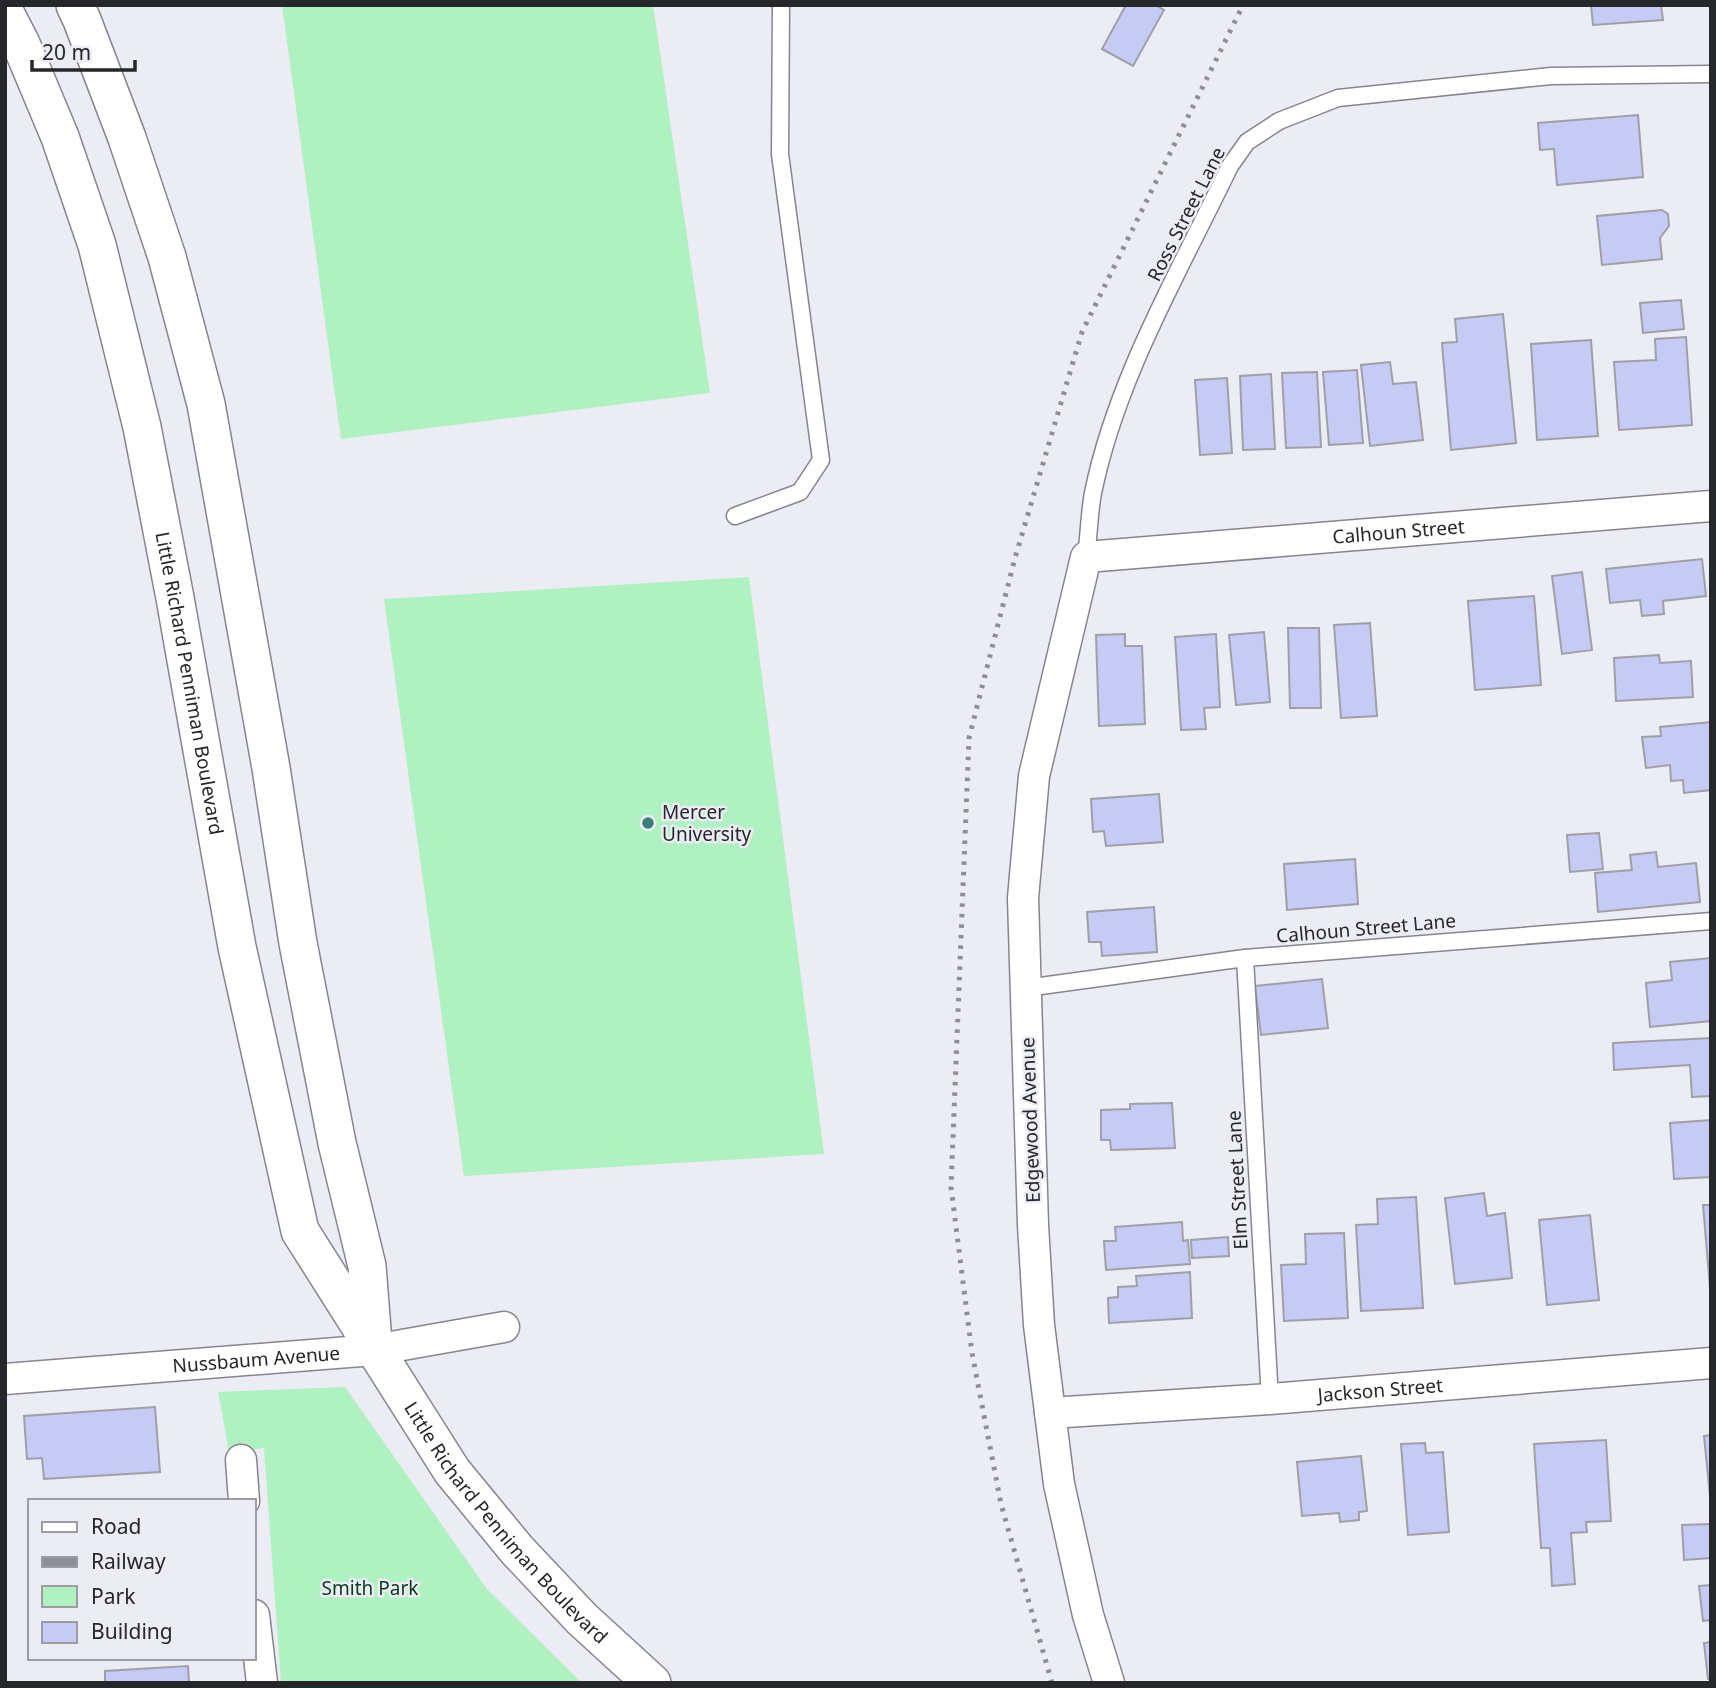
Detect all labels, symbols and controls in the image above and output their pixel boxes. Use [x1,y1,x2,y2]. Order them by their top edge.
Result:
scale bar [32,28,135,72]
text: 20 m [42,38,91,66]
street label: Ross Street Lane [1141,142,1231,286]
street label: Calhoun Street [1331,513,1466,550]
street label: Little Richard Penniman Boulevard [149,529,230,837]
place label: Mercer University [662,799,752,847]
marker: Mercer University [640,815,656,831]
street label: Calhoun Street Lane [1275,907,1457,949]
street label: Edgewood Avenue [1014,1037,1046,1203]
street label: Elm Street Lane [1220,1110,1254,1250]
street label: Nussbaum Avenue [171,1340,341,1379]
street label: Jackson Street [1315,1372,1444,1408]
street label: Little Richard Penniman Boulevard [398,1397,613,1649]
legend [28,1499,256,1660]
text: Road [91,1512,141,1540]
text: Railway [91,1547,166,1575]
park label: Smith Park [322,1575,418,1601]
text: Park [91,1582,136,1610]
text: Building [91,1617,173,1645]

